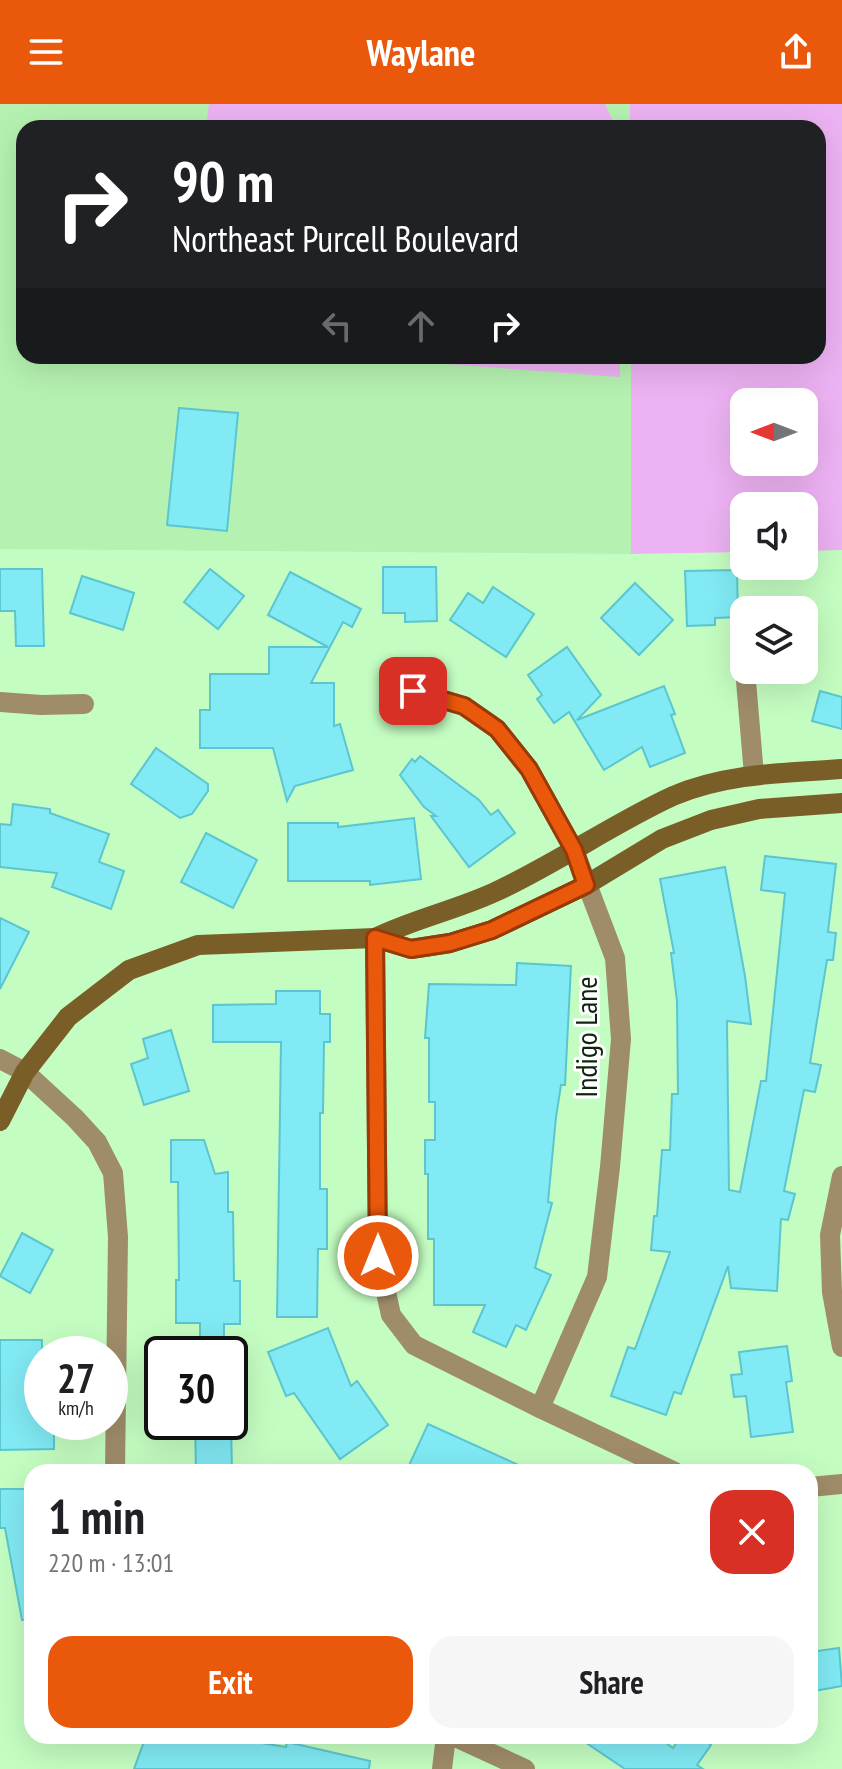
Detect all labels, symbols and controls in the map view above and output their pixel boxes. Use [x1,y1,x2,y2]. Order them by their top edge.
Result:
text: Waylane [367,29,475,76]
icon: menu [24,30,68,74]
icon: share [774,30,818,74]
text: 90 m [172,145,274,217]
icon: right [40,152,144,256]
text: Northeast Purcell Boulevard [172,215,519,262]
icon: left [315,304,359,348]
icon: ahead [399,304,443,348]
icon: right [483,304,527,348]
north arrow [730,388,818,476]
map controls [730,388,818,684]
button: sound [730,492,818,580]
button: layers [730,596,818,684]
pin [379,657,447,725]
icon: arrive [391,669,435,713]
street label: Indigo Lane [566,976,605,1098]
position arrow [336,1214,420,1298]
speed limit sign: 30 [144,1336,248,1440]
text: 27 [57,1352,95,1404]
text: km/h [58,1395,94,1421]
text: 1 min [48,1485,145,1547]
button: close [710,1490,794,1574]
text: 220 m · 13:01 [48,1546,174,1579]
button: Exit [48,1636,413,1728]
button: Share [429,1636,794,1728]

